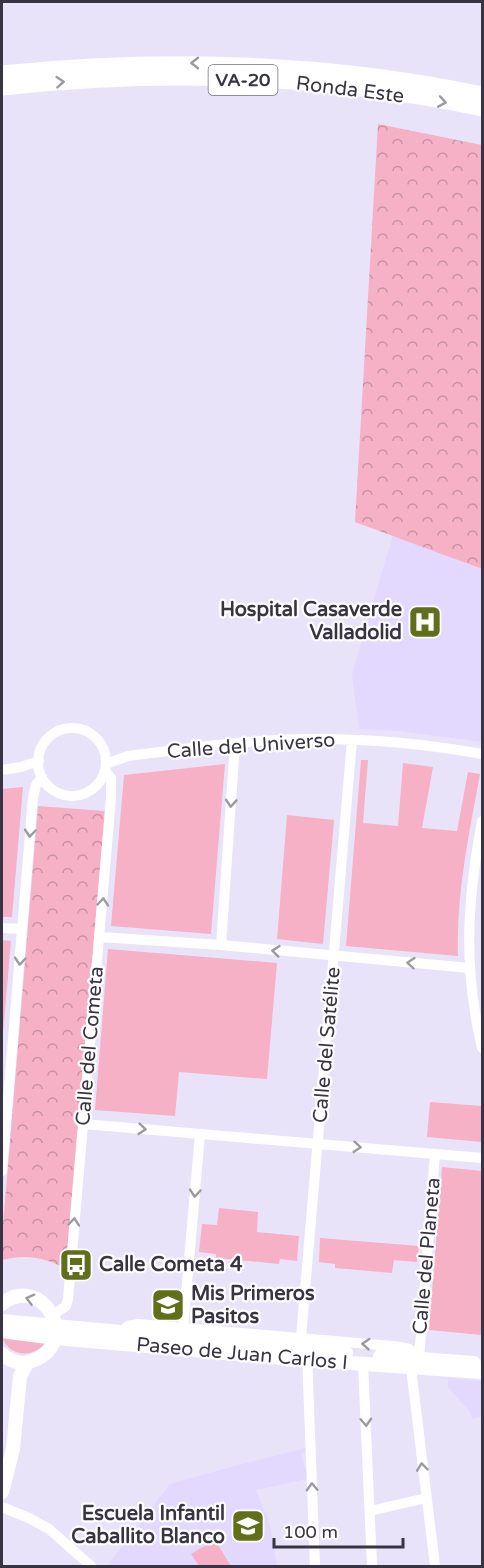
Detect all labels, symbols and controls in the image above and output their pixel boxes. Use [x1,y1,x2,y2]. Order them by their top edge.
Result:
one-way arrow [191,57,200,69]
road number: VA-20 [208,65,278,95]
street label: Ronda Este [295,71,405,109]
one-way arrow [55,76,64,89]
one-way arrow [437,95,447,108]
place label: Hospital Casaverde Valladolid [220,598,402,645]
hospital icon: Hospital Casaverde Valladolid [407,604,443,640]
street label: Calle del Universo [166,728,336,764]
one-way arrow [224,798,237,807]
one-way arrow [24,829,37,838]
one-way arrow [96,898,109,907]
one-way arrow [271,945,281,958]
one-way arrow [13,957,26,966]
one-way arrow [406,957,415,970]
street label: Calle del Cometa [71,965,109,1127]
street label: Calle del Satélite [308,966,346,1124]
one-way arrow [138,1122,147,1135]
one-way arrow [353,1141,362,1154]
street label: Calle del Planeta [408,1176,446,1336]
one-way arrow [189,1188,202,1197]
one-way arrow [67,1217,80,1226]
bus stop icon: Calle Cometa 4 [58,1247,94,1283]
place label: Calle Cometa 4 [99,1253,243,1277]
place label: Mis Primeros Pasitos [191,1282,315,1329]
school or university icon: Mis Primeros Pasitos [150,1287,186,1323]
one-way arrow [25,1293,35,1306]
street label: Paseo de Juan Carlos I [135,1333,349,1375]
one-way arrow [362,1337,371,1350]
one-way arrow [359,1418,372,1427]
one-way arrow [417,1462,429,1471]
one-way arrow [305,1483,318,1492]
place label: Escuela Infantil Caballito Blanco [71,1502,225,1549]
school or university icon: Escuela Infantil Caballito Blanco [230,1508,266,1544]
scale bar [274,1511,403,1549]
text: 100 m [283,1521,338,1543]

